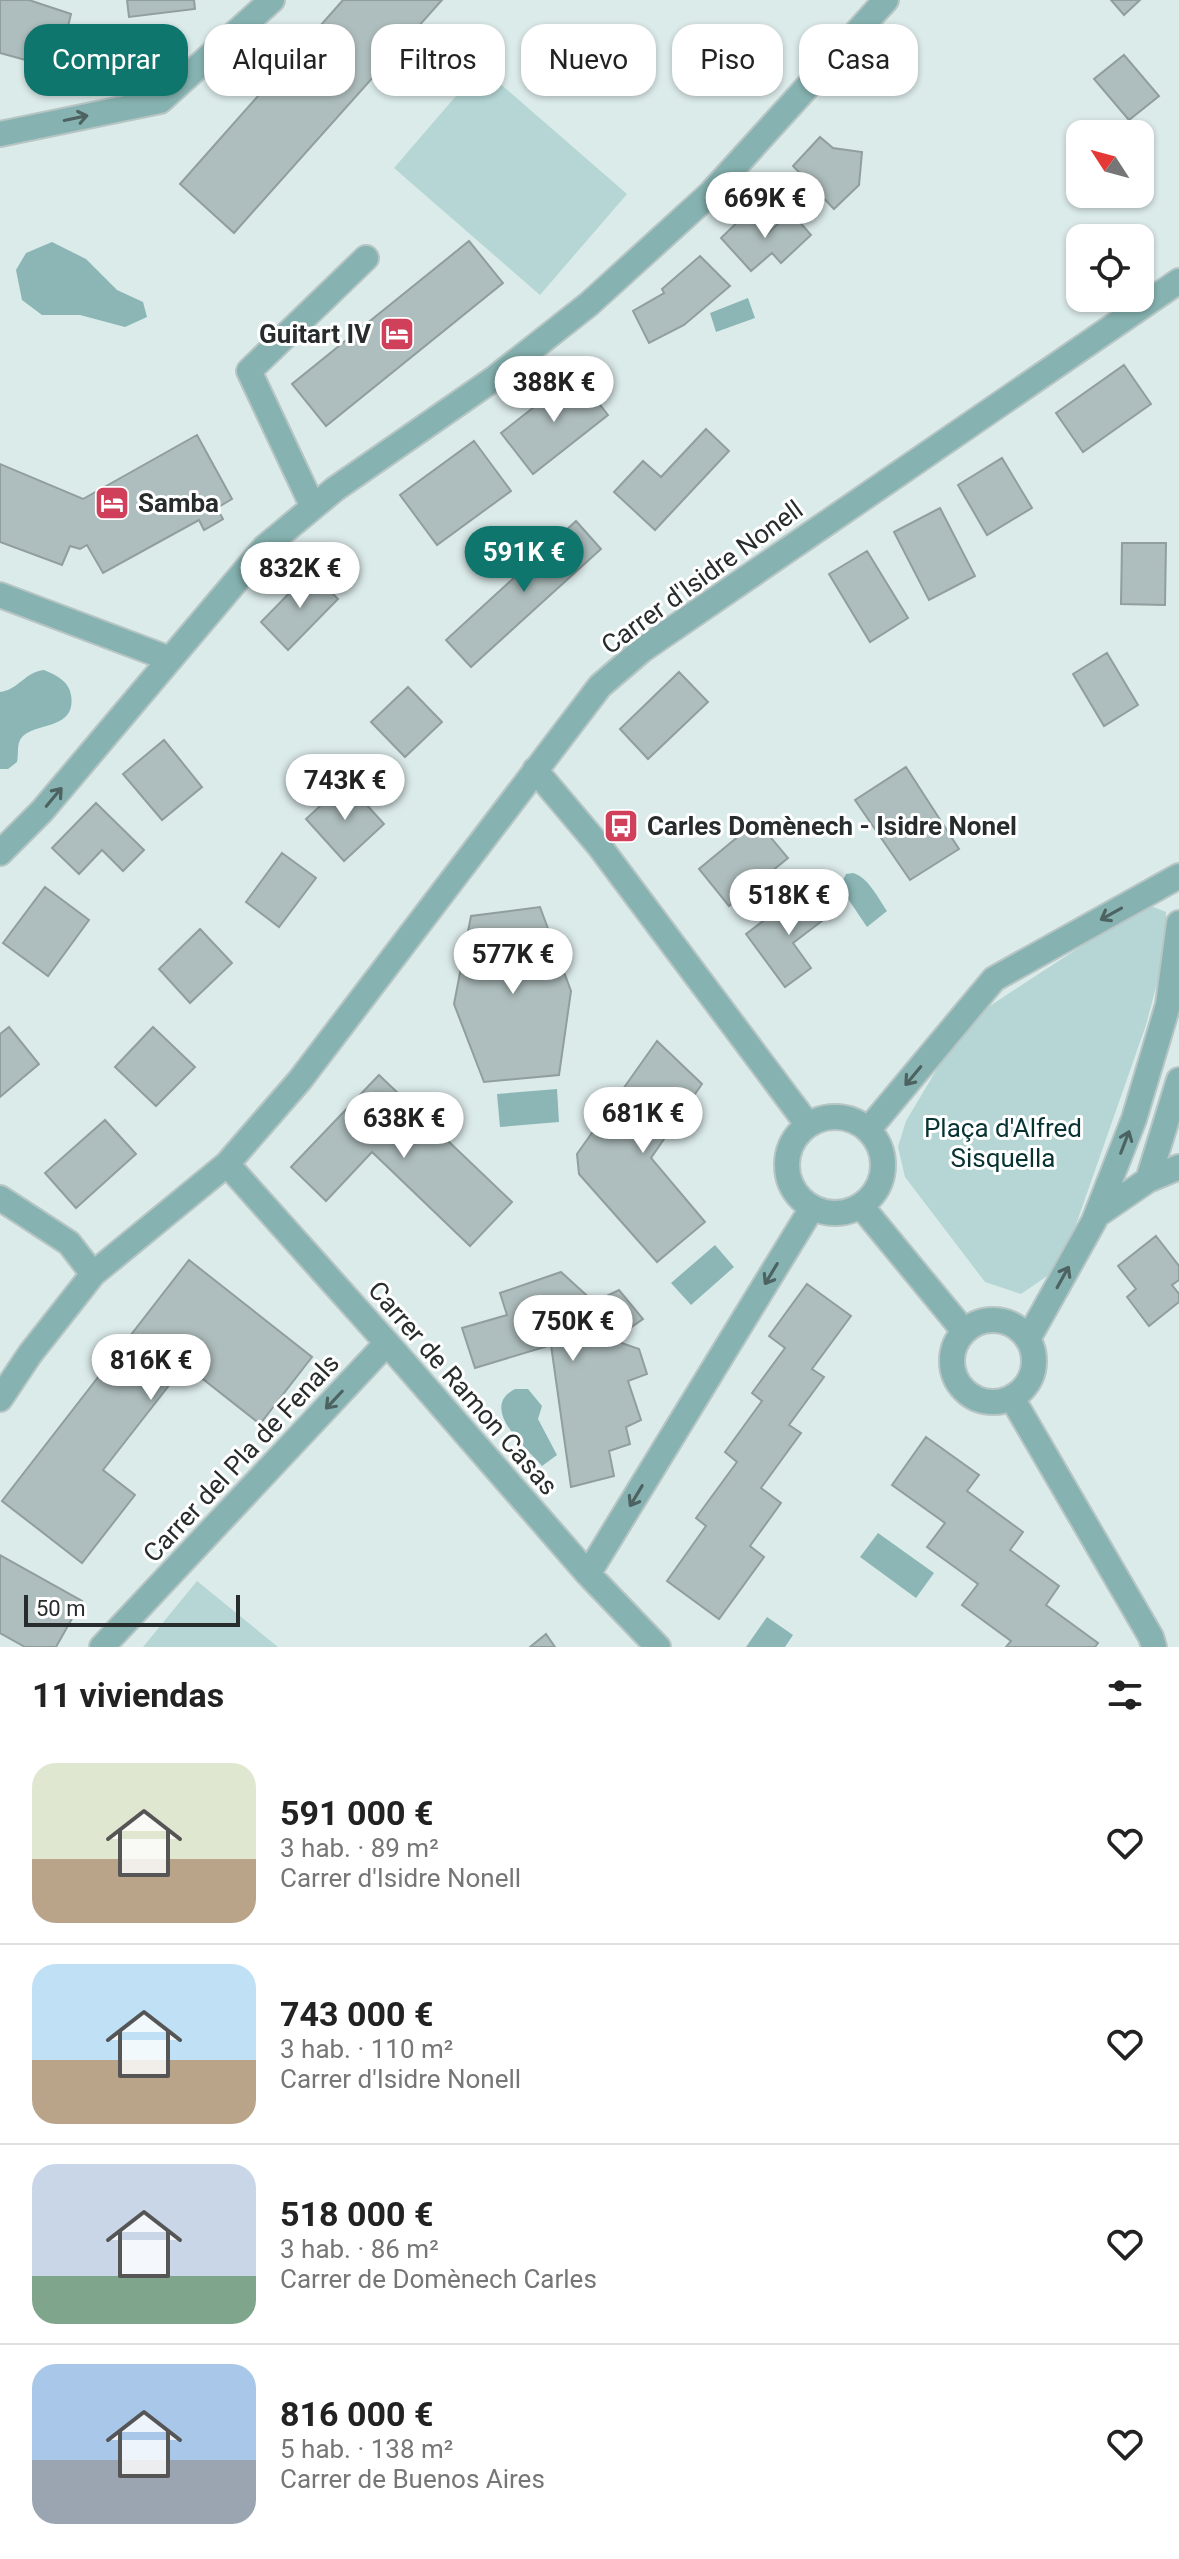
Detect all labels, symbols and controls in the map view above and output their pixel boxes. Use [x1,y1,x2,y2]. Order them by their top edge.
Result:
chip: Comprar [24,24,188,96]
chip: Alquilar [204,24,355,96]
chip: Filtros [371,24,505,96]
chip: Nuevo [521,24,656,96]
chip: Piso [672,24,783,96]
chip: Casa [799,24,918,96]
one-way arrow [63,110,89,125]
north arrow [1066,120,1154,208]
map controls [1066,120,1154,312]
pin: 669K € [700,172,830,240]
text: 669K € [724,183,806,213]
button: locate [1066,224,1154,312]
hotel icon: Guitart IV [378,315,416,353]
place label: Guitart IV [259,319,371,349]
pin: 388K € [489,356,619,424]
text: 388K € [513,367,595,397]
hotel icon: Samba [93,484,131,522]
place label: Samba [138,488,219,518]
street label: Carrer d'Isidre Nonell [596,494,808,660]
pin: 591K € [459,526,589,594]
text: 591K € [483,537,565,567]
pin: 832K € [235,542,365,610]
text: 832K € [259,553,341,583]
pin: 743K € [280,754,410,822]
text: 743K € [304,765,386,795]
one-way arrow [45,787,63,808]
bus stop icon: Carles Domènech - Isidre Nonel [602,807,640,845]
place label: Carles Domènech - Isidre Nonel [647,811,1017,841]
pin: 518K € [724,869,854,937]
text: 518K € [748,880,830,910]
one-way arrow [1099,907,1123,922]
pin: 577K € [448,928,578,996]
text: 577K € [472,939,554,969]
one-way arrow [904,1065,922,1086]
pin: 681K € [578,1087,708,1155]
pin: 638K € [339,1092,469,1160]
text: 681K € [602,1098,684,1128]
text: 638K € [363,1103,445,1133]
park label: Plaça d'Alfred Sisquella [924,1113,1082,1173]
one-way arrow [1119,1130,1133,1155]
one-way arrow [763,1262,779,1285]
one-way arrow [1055,1266,1071,1289]
street label: Carrer de Ramon Casas [362,1275,564,1501]
pin: 750K € [508,1295,638,1363]
text: 750K € [532,1306,614,1336]
pin: 816K € [86,1334,216,1402]
text: 816K € [110,1345,192,1375]
street label: Carrer del Pla de Fenals [137,1348,345,1568]
one-way arrow [325,1389,344,1409]
one-way arrow [628,1484,644,1507]
scale bar [24,1591,240,1627]
text: 50 m [36,1596,85,1621]
icon: filters [1103,1673,1147,1717]
text: 11 viviendas [32,1675,224,1715]
text: 591 000 € [280,1793,433,1833]
icon: home [96,1795,192,1891]
icon: heart [1103,1821,1147,1865]
text: 3 hab. · 89 m² [280,1833,439,1863]
text: Carrer d'Isidre Nonell [280,1863,521,1893]
text: 743 000 € [280,1994,433,2034]
icon: home [96,1996,192,2092]
icon: heart [1103,2022,1147,2066]
text: 3 hab. · 110 m² [280,2034,453,2064]
text: Carrer d'Isidre Nonell [280,2064,521,2094]
text: 518 000 € [280,2194,433,2234]
icon: home [96,2196,192,2292]
icon: heart [1103,2222,1147,2266]
text: 3 hab. · 86 m² [280,2234,439,2264]
text: Carrer de Domènech Carles [280,2264,597,2294]
text: 816 000 € [280,2394,433,2434]
icon: home [96,2396,192,2492]
icon: heart [1103,2422,1147,2466]
text: 5 hab. · 138 m² [280,2434,453,2464]
text: Carrer de Buenos Aires [280,2464,545,2494]

